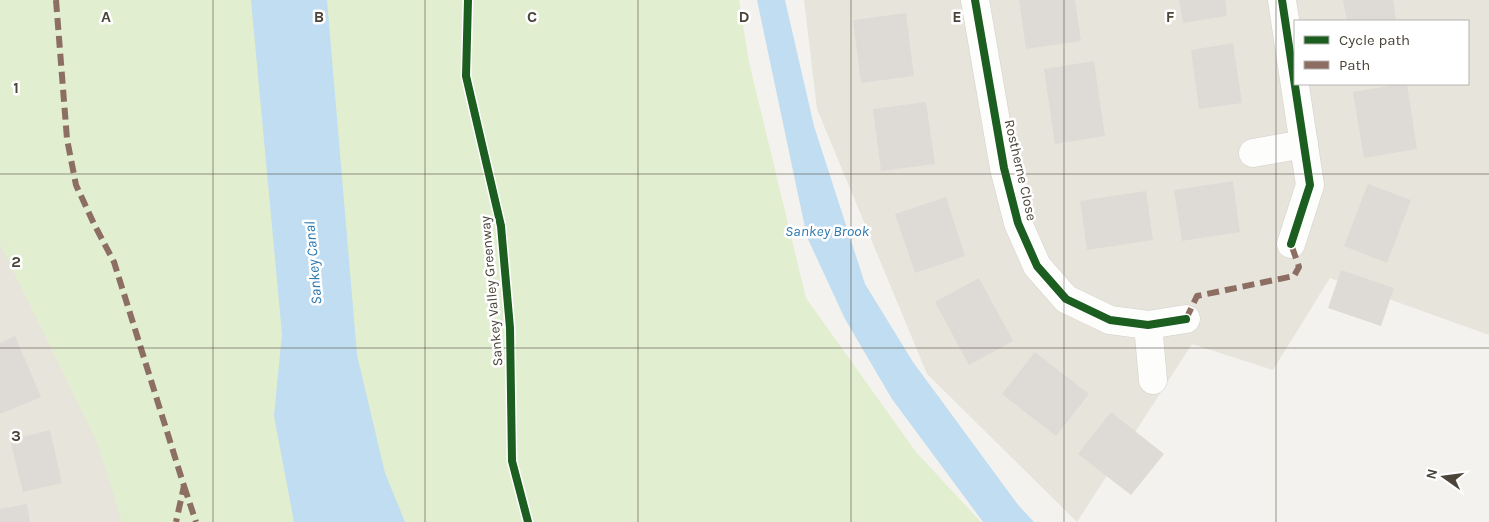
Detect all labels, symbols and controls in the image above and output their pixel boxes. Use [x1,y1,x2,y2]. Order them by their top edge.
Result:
text: A [101,7,111,26]
text: B [314,7,324,26]
text: C [527,7,537,26]
text: D [739,7,750,26]
text: E [952,7,962,26]
text: F [1166,7,1175,26]
legend [1294,20,1469,85]
text: Cycle path [1339,31,1410,49]
text: Path [1339,56,1370,74]
text: 1 [13,78,19,97]
street label: Rostherne Close [1001,118,1040,222]
street label: Sankey Valley Greenway [476,215,507,367]
water label: Sankey Canal [300,220,326,305]
water label: Sankey Brook [785,222,869,240]
text: 2 [11,252,21,271]
text: 3 [11,426,21,445]
north arrow [1419,452,1469,502]
text: N [1422,467,1441,481]

